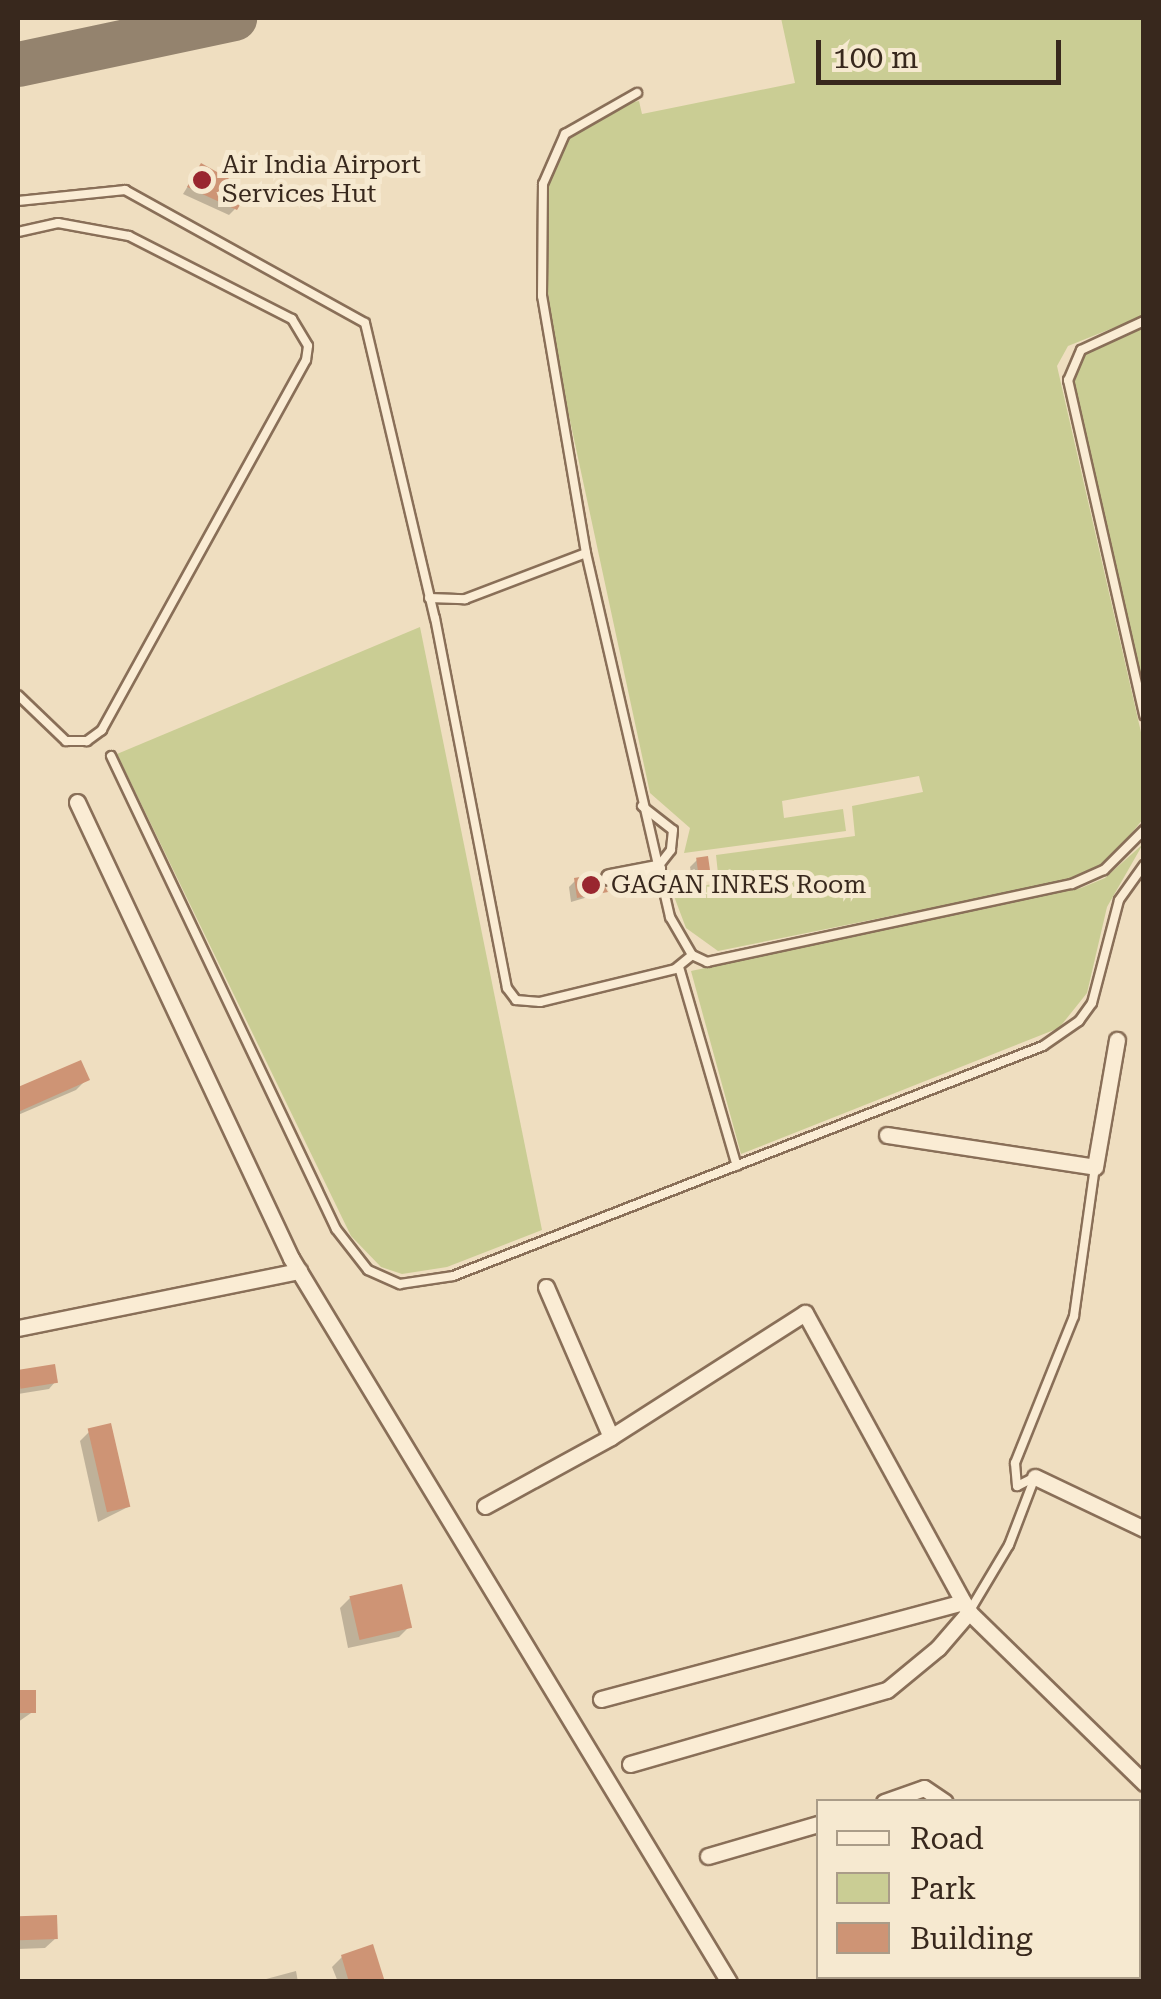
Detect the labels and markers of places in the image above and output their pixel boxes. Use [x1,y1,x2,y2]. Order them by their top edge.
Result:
place label: Air India Airport Services Hut [222,151,421,210]
marker: Air India Airport Services Hut [191,169,213,191]
place label: GAGAN INRES Room [611,870,866,900]
marker: GAGAN INRES Room [580,874,602,896]

